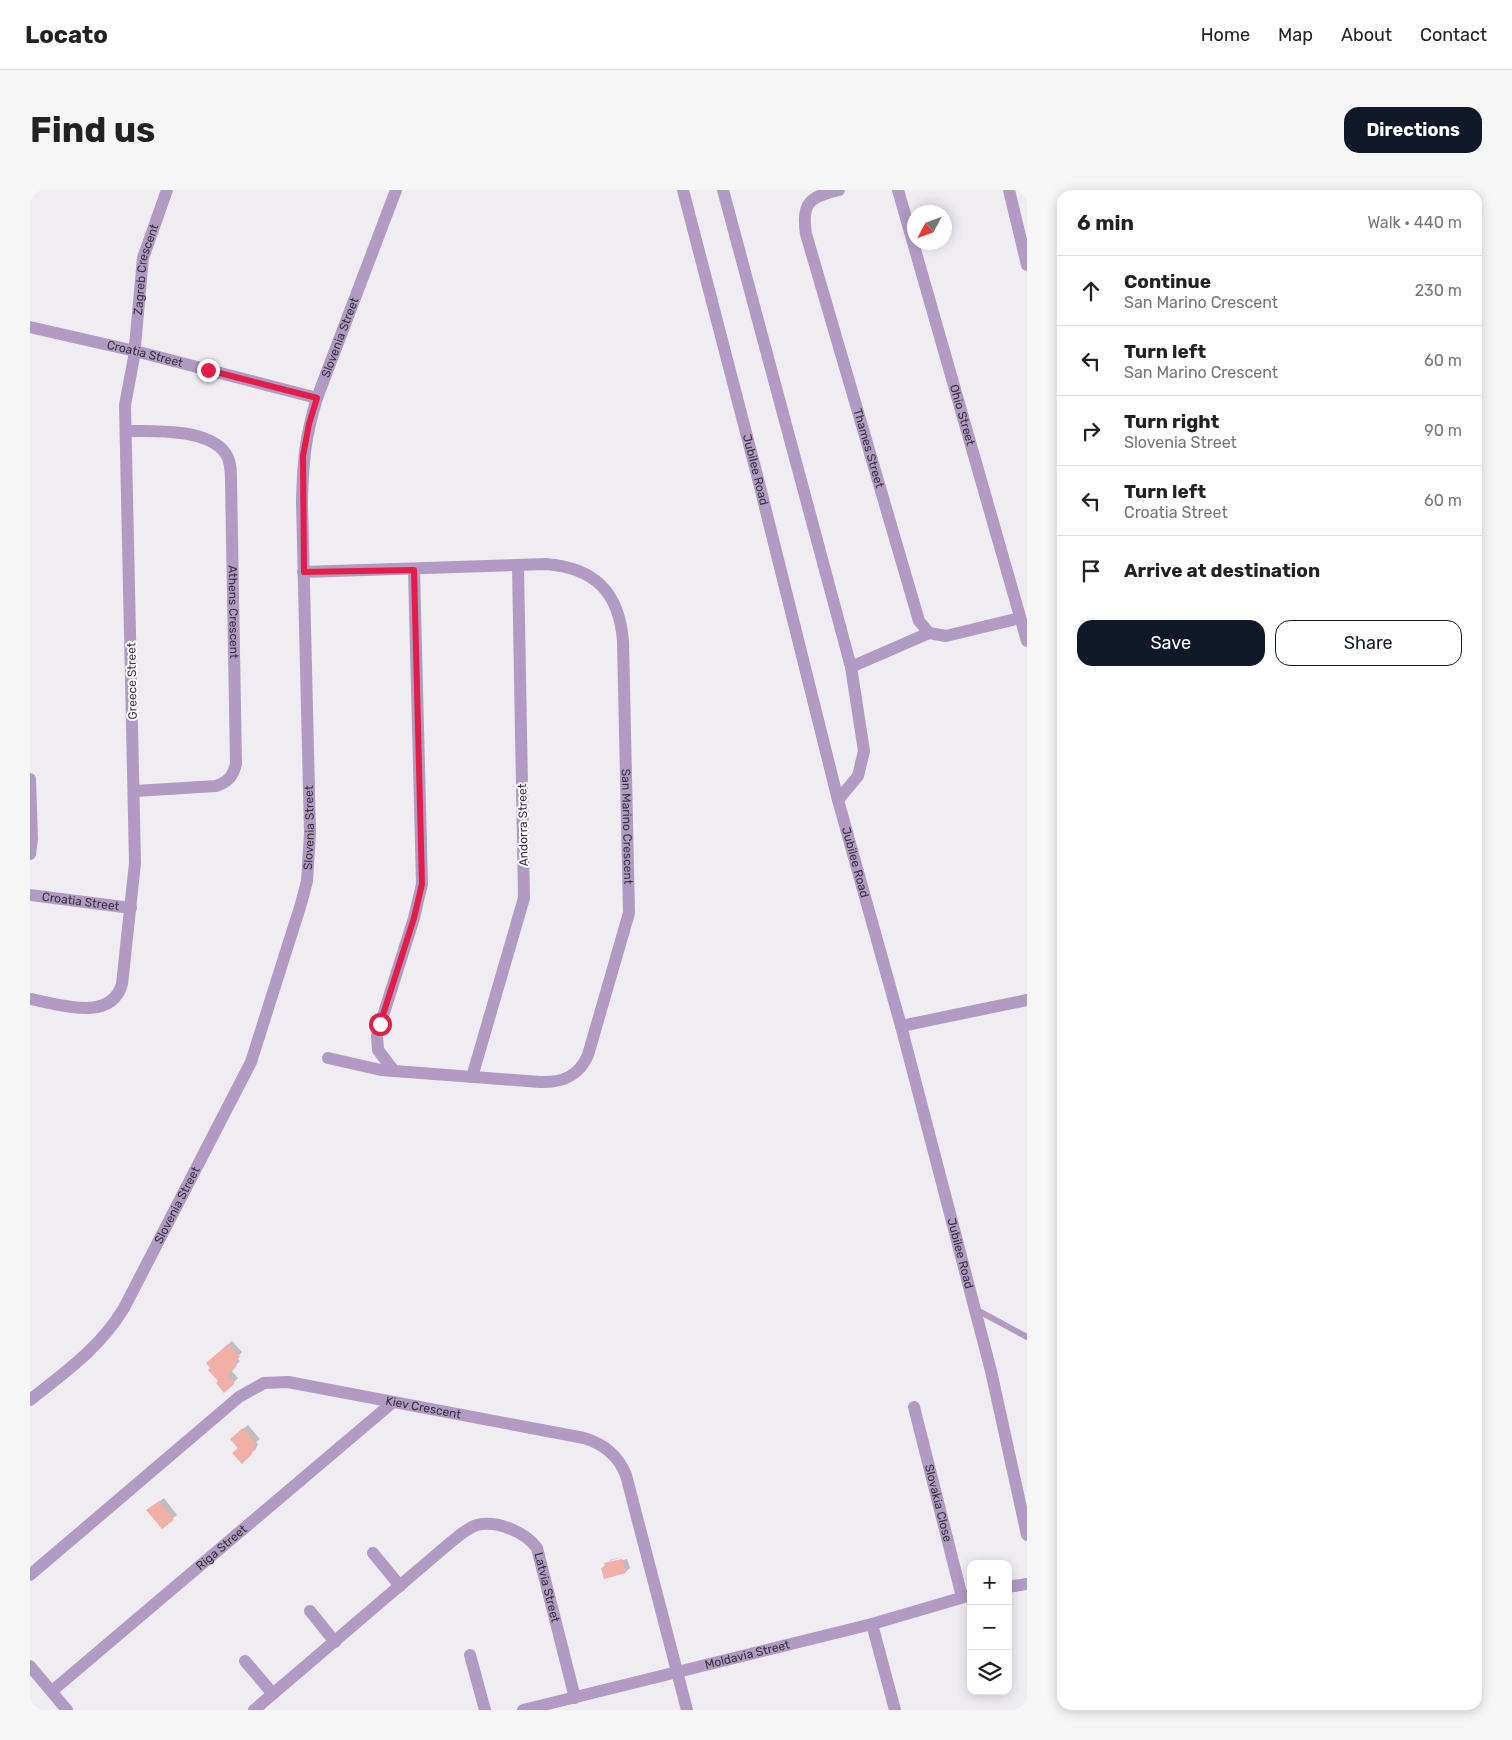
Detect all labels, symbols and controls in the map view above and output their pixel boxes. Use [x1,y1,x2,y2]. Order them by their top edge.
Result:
text: Locato [25,21,108,49]
text: Home [1201,24,1250,46]
text: Map [1278,24,1313,46]
text: About [1341,24,1392,46]
text: Contact [1420,24,1487,46]
button: Directions [1344,107,1482,153]
text: Find us [30,109,155,151]
north arrow [907,205,952,250]
text: 6 min [1077,210,1134,235]
text: Walk · 440 m [1367,213,1462,232]
street label: Zagreb Crescent [131,222,162,316]
text: Continue [1124,270,1211,293]
icon: ahead [1077,277,1105,305]
text: 230 m [1415,281,1462,300]
text: San Marino Crescent [1124,293,1278,312]
street label: Slovenia Street [318,295,362,380]
street label: Croatia Street [106,338,185,370]
text: Turn left [1124,340,1206,363]
icon: left [1077,347,1105,375]
text: 60 m [1424,351,1462,370]
route end [197,359,220,382]
text: San Marino Crescent [1124,363,1278,382]
street label: Ohio Street [947,383,978,447]
street label: Thames Street [850,407,887,490]
text: Turn right [1124,410,1219,433]
icon: right [1077,417,1105,445]
text: 90 m [1424,421,1462,440]
street label: Jubilee Road [740,433,771,507]
text: Slovenia Street [1124,433,1237,452]
text: Turn left [1124,480,1206,503]
icon: left [1077,487,1105,515]
text: 60 m [1424,491,1462,510]
text: Croatia Street [1124,503,1228,522]
icon: arrive [1077,557,1105,585]
text: Arrive at destination [1124,559,1320,582]
street label: Athens Crescent [225,565,241,659]
button: Save [1077,620,1265,666]
button: Share [1275,620,1462,666]
street label: Greece Street [124,642,140,720]
street label: San Marino Crescent [619,769,635,885]
street label: Andorra Street [515,783,531,866]
street label: Slovenia Street [301,785,317,871]
street label: Jubilee Road [839,825,872,899]
street label: Croatia Street [41,890,120,913]
route start [369,1013,392,1036]
street label: Slovenia Street [151,1164,203,1246]
street label: Jubilee Road [944,1216,976,1290]
street label: Kiev Crescent [385,1394,463,1422]
street label: Slovakia Close [922,1463,955,1543]
street label: Riga Street [193,1522,250,1573]
street label: Latvia Street [531,1551,563,1624]
map controls [967,1560,1012,1695]
button: + [967,1560,1012,1605]
button: − [967,1605,1012,1650]
street label: Moldavia Street [703,1637,791,1672]
button: layers [967,1650,1012,1695]

